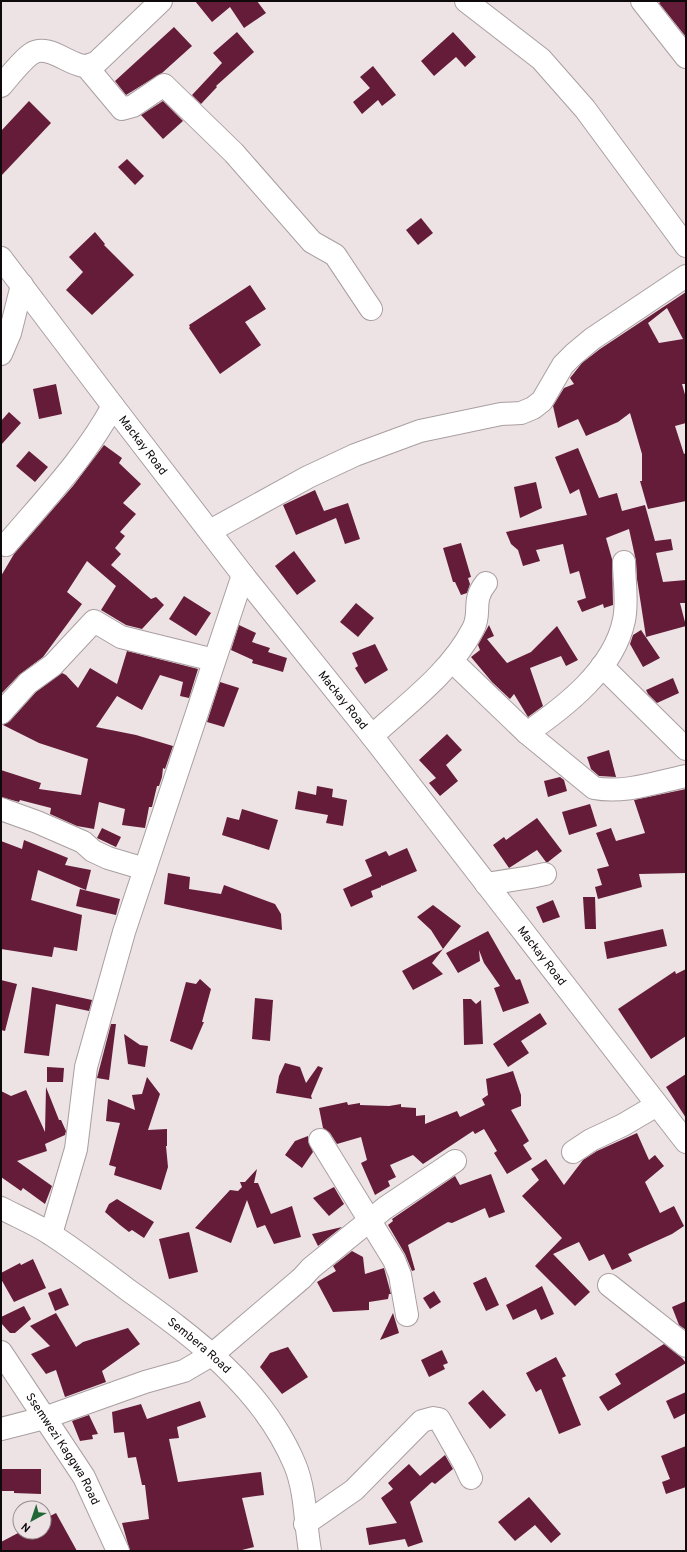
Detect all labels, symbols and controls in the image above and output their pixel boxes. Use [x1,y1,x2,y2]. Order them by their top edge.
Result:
street label: Mackay Road [114,413,170,479]
street label: Mackay Road [314,668,371,733]
street label: Mackay Road [513,923,569,989]
street label: Sembera Road [164,1315,234,1377]
street label: Ssemwezi Kaggwa Road [21,1390,103,1508]
north arrow [12,1500,52,1540]
text: N [19,1519,34,1535]

